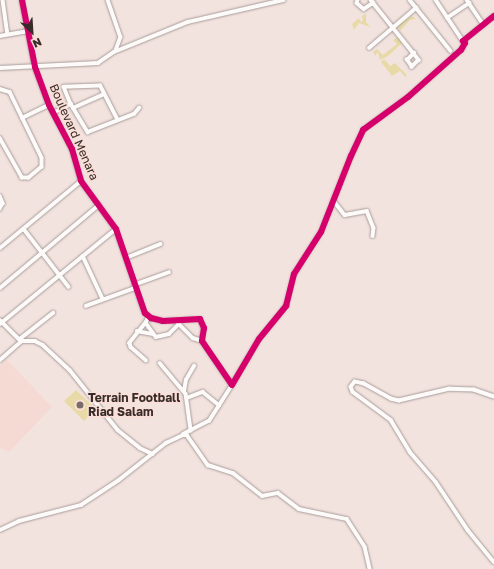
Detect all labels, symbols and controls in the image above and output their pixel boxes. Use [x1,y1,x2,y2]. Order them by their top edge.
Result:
north arrow [12,12,52,52]
text: N [31,36,44,51]
street label: Boulevard Menara [46,82,102,182]
place label: Terrain Football Riad Salam [88,391,180,419]
marker: Terrain Football Riad Salam [75,400,85,410]

